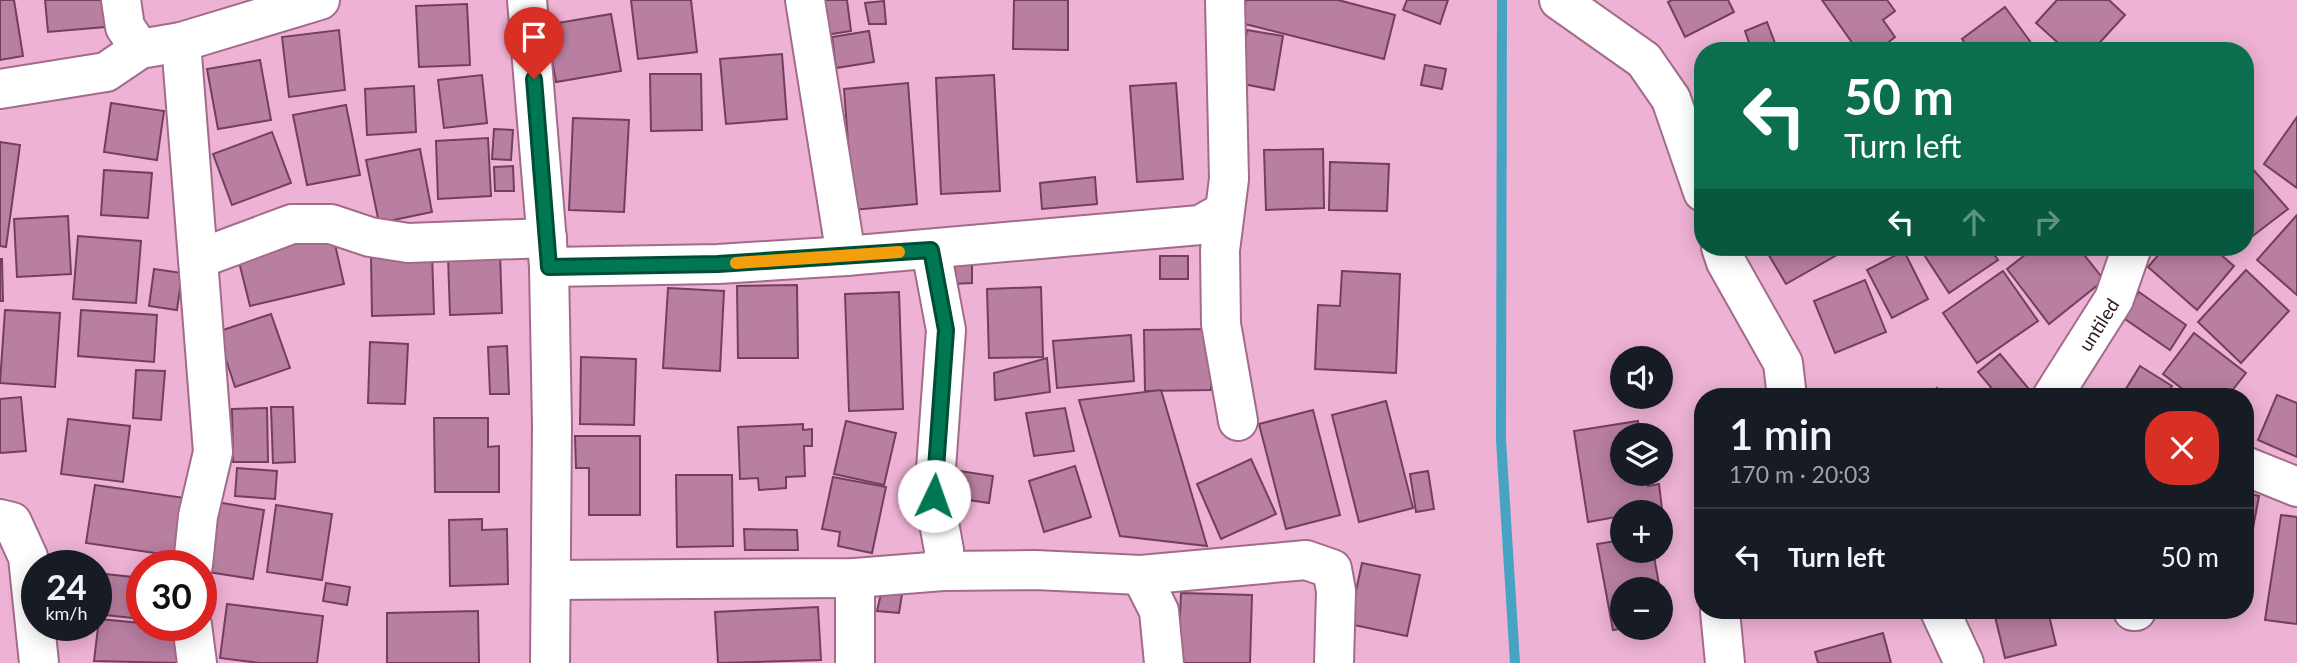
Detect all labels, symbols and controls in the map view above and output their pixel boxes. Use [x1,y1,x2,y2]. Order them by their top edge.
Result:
pin [504,7,564,79]
icon: arrive [515,18,553,56]
text: 50 m [1844,67,1954,125]
icon: left [1729,70,1820,161]
text: Turn left [1844,126,1961,165]
icon: left [1882,203,1920,241]
icon: ahead [1955,203,1993,241]
icon: right [2028,203,2066,241]
street label: untiled [2073,294,2123,355]
map controls [1610,346,1673,640]
button: sound [1610,346,1673,409]
text: 1 min [1729,409,1833,459]
button: close [2145,411,2219,485]
button: layers [1610,423,1673,486]
position arrow [897,459,971,533]
text: 170 m · 20:03 [1729,460,1871,488]
button: + [1610,500,1673,563]
icon: left [1729,538,1767,576]
text: Turn left [1788,541,1885,573]
text: 50 m [2161,541,2219,573]
speed limit sign: 30 [126,550,217,641]
text: 24 [46,565,87,607]
button: − [1610,577,1673,640]
text: km/h [45,602,88,624]

